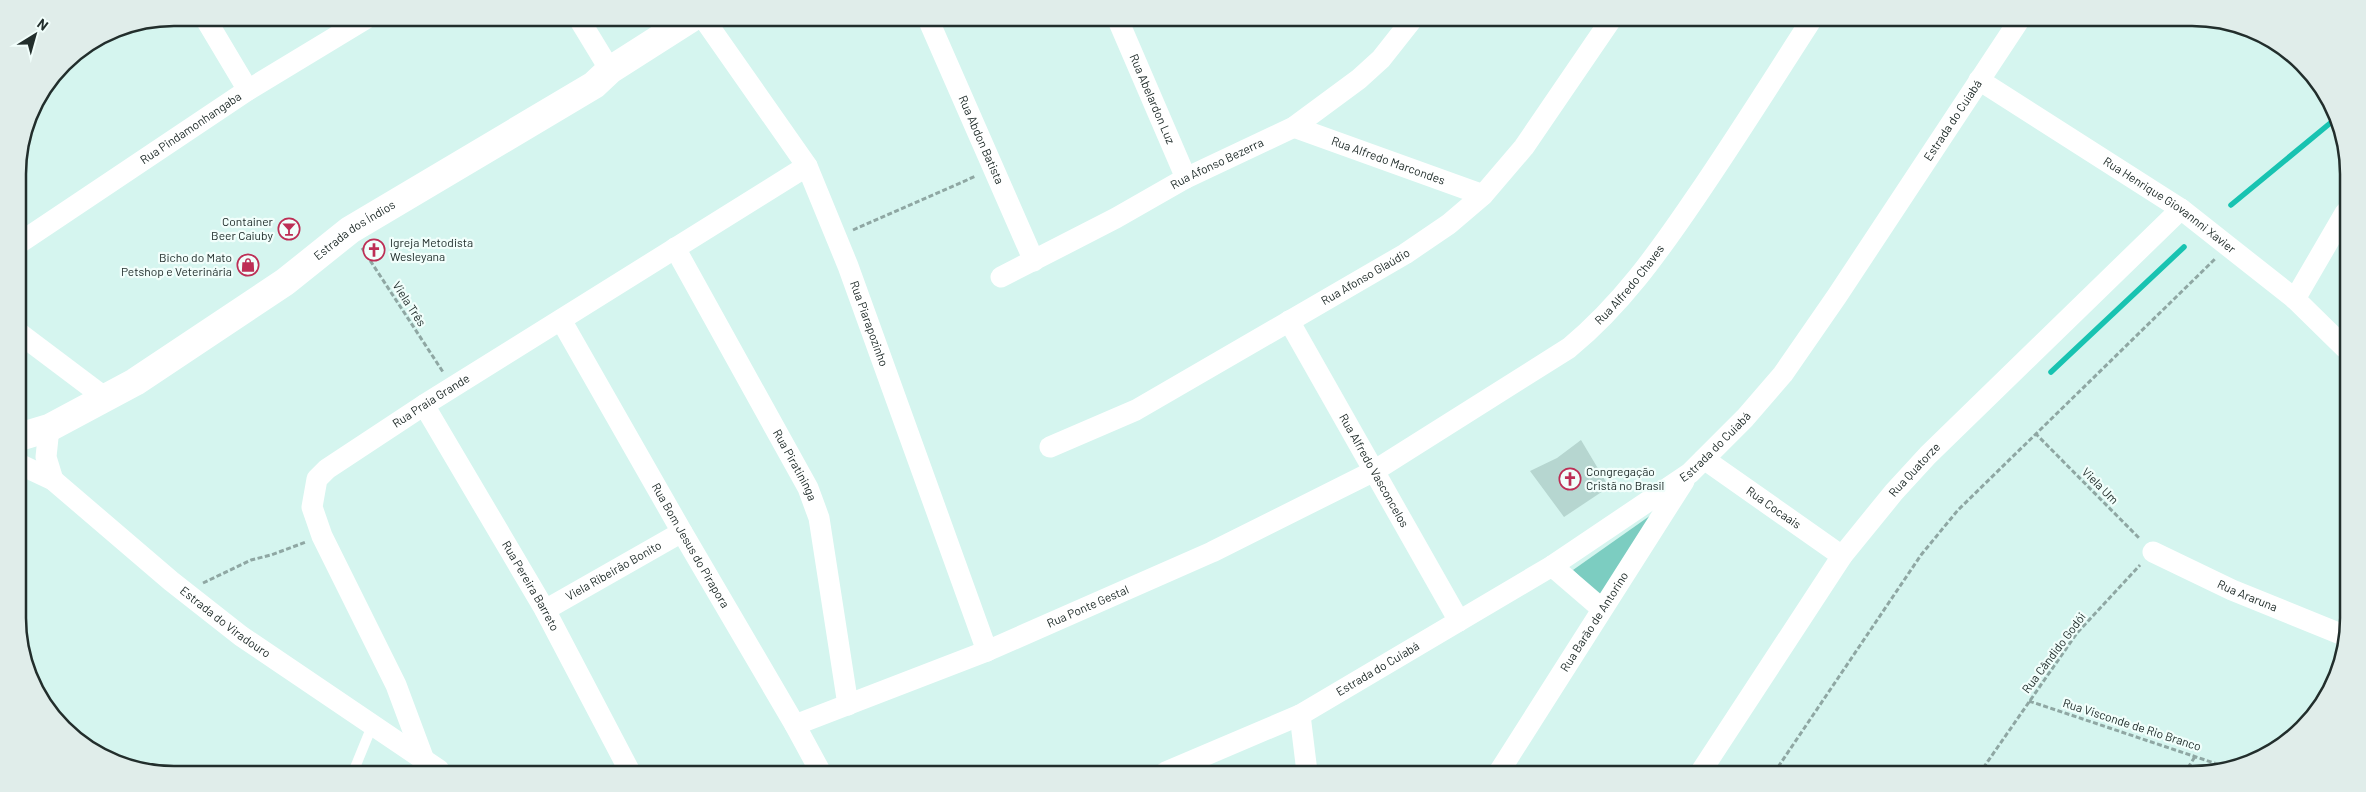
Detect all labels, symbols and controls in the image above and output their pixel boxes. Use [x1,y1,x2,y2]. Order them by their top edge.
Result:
north arrow [10,10,60,60]
text: N [34,15,52,34]
street label: Rua Abelardon Luz [1127,52,1178,146]
street label: Estrada do Cuiabá [1920,77,1984,163]
street label: Rua Pindamonhangaba [137,89,244,166]
street label: Rua Abdon Batista [956,93,1007,186]
street label: Rua Alfredo Marcondes [1330,133,1447,187]
street label: Rua Afonso Bezerra [1168,135,1265,191]
street label: Rua Henrique Giovannni Xavier [2101,153,2239,256]
street label: Estrada dos Índios [310,197,398,262]
place label: Container Beer Caiuby [211,214,274,242]
bar icon: Container Beer Caiuby [277,217,301,241]
place label: Igreja Metodista Wesleyana [390,235,473,263]
church icon: Igreja Metodista Wesleyana [362,238,386,262]
street label: Rua Alfredo Chaves [1591,241,1667,327]
street label: Rua Afonso Glaúdio [1318,245,1412,307]
place label: Bicho do Mato Petshop e Veterinária [121,250,232,278]
shop icon: Bicho do Mato Petshop e Veterinária [236,253,260,277]
street label: Viela Três [390,279,430,329]
street label: Rua Piarapozinho [848,279,892,368]
street label: Rua Praia Grande [389,370,472,430]
street label: Estrada do Cuiabá [1677,409,1753,484]
street label: Rua Alfredo Vasconcelos [1337,411,1412,530]
street label: Rua Piratininga [771,427,820,502]
street label: Rua Quatorze [1885,439,1942,499]
place label: Congregação Cristã no Brasil [1586,464,1664,492]
street label: Viela Um [2080,464,2122,506]
church icon: Congregação Cristã no Brasil [1558,467,1582,491]
street label: Rua Bom Jesus do Pirapora [649,480,733,610]
street label: Rua Cocaais [1744,483,1804,531]
street label: Viela Ribeirão Bonito [563,537,664,603]
street label: Rua Pereira Barreto [500,538,563,633]
street label: Rua Barão de Antorino [1557,569,1631,674]
street label: Rua Araruna [2215,576,2280,614]
street label: Rua Ponte Gestal [1044,582,1131,630]
street label: Estrada do Viradouro [178,583,274,660]
street label: Rua Cândido Godói [2018,609,2088,695]
street label: Estrada do Cuiabá [1333,638,1421,698]
street label: Rua Visconde de Rio Branco [2061,695,2203,753]

